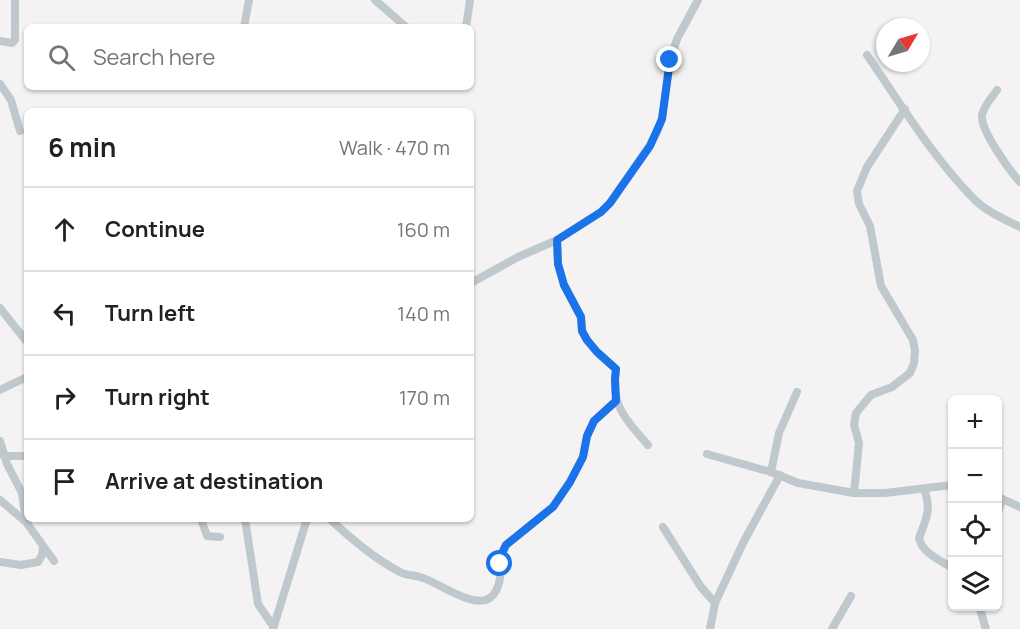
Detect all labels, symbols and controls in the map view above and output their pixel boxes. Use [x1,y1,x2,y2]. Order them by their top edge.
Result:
north arrow [876,18,930,72]
search box [24,24,474,90]
icon: search [45,41,78,74]
text: Search here [93,42,215,72]
route end [656,46,682,72]
text: 6 min [48,129,116,165]
text: Walk · 470 m [339,134,450,161]
icon: ahead [48,213,81,246]
text: Continue [105,214,205,244]
text: 160 m [397,216,450,243]
icon: left [48,297,81,330]
text: Turn left [105,298,195,328]
text: 140 m [397,300,450,327]
icon: right [48,381,81,414]
text: Turn right [105,382,210,412]
text: 170 m [399,384,450,411]
map controls [948,395,1002,611]
button: + [948,395,1002,449]
button: − [948,449,1002,503]
icon: arrive [48,465,81,498]
text: Arrive at destination [105,466,323,496]
button: locate [948,503,1002,557]
route start [486,550,512,576]
button: layers [948,557,1002,611]

